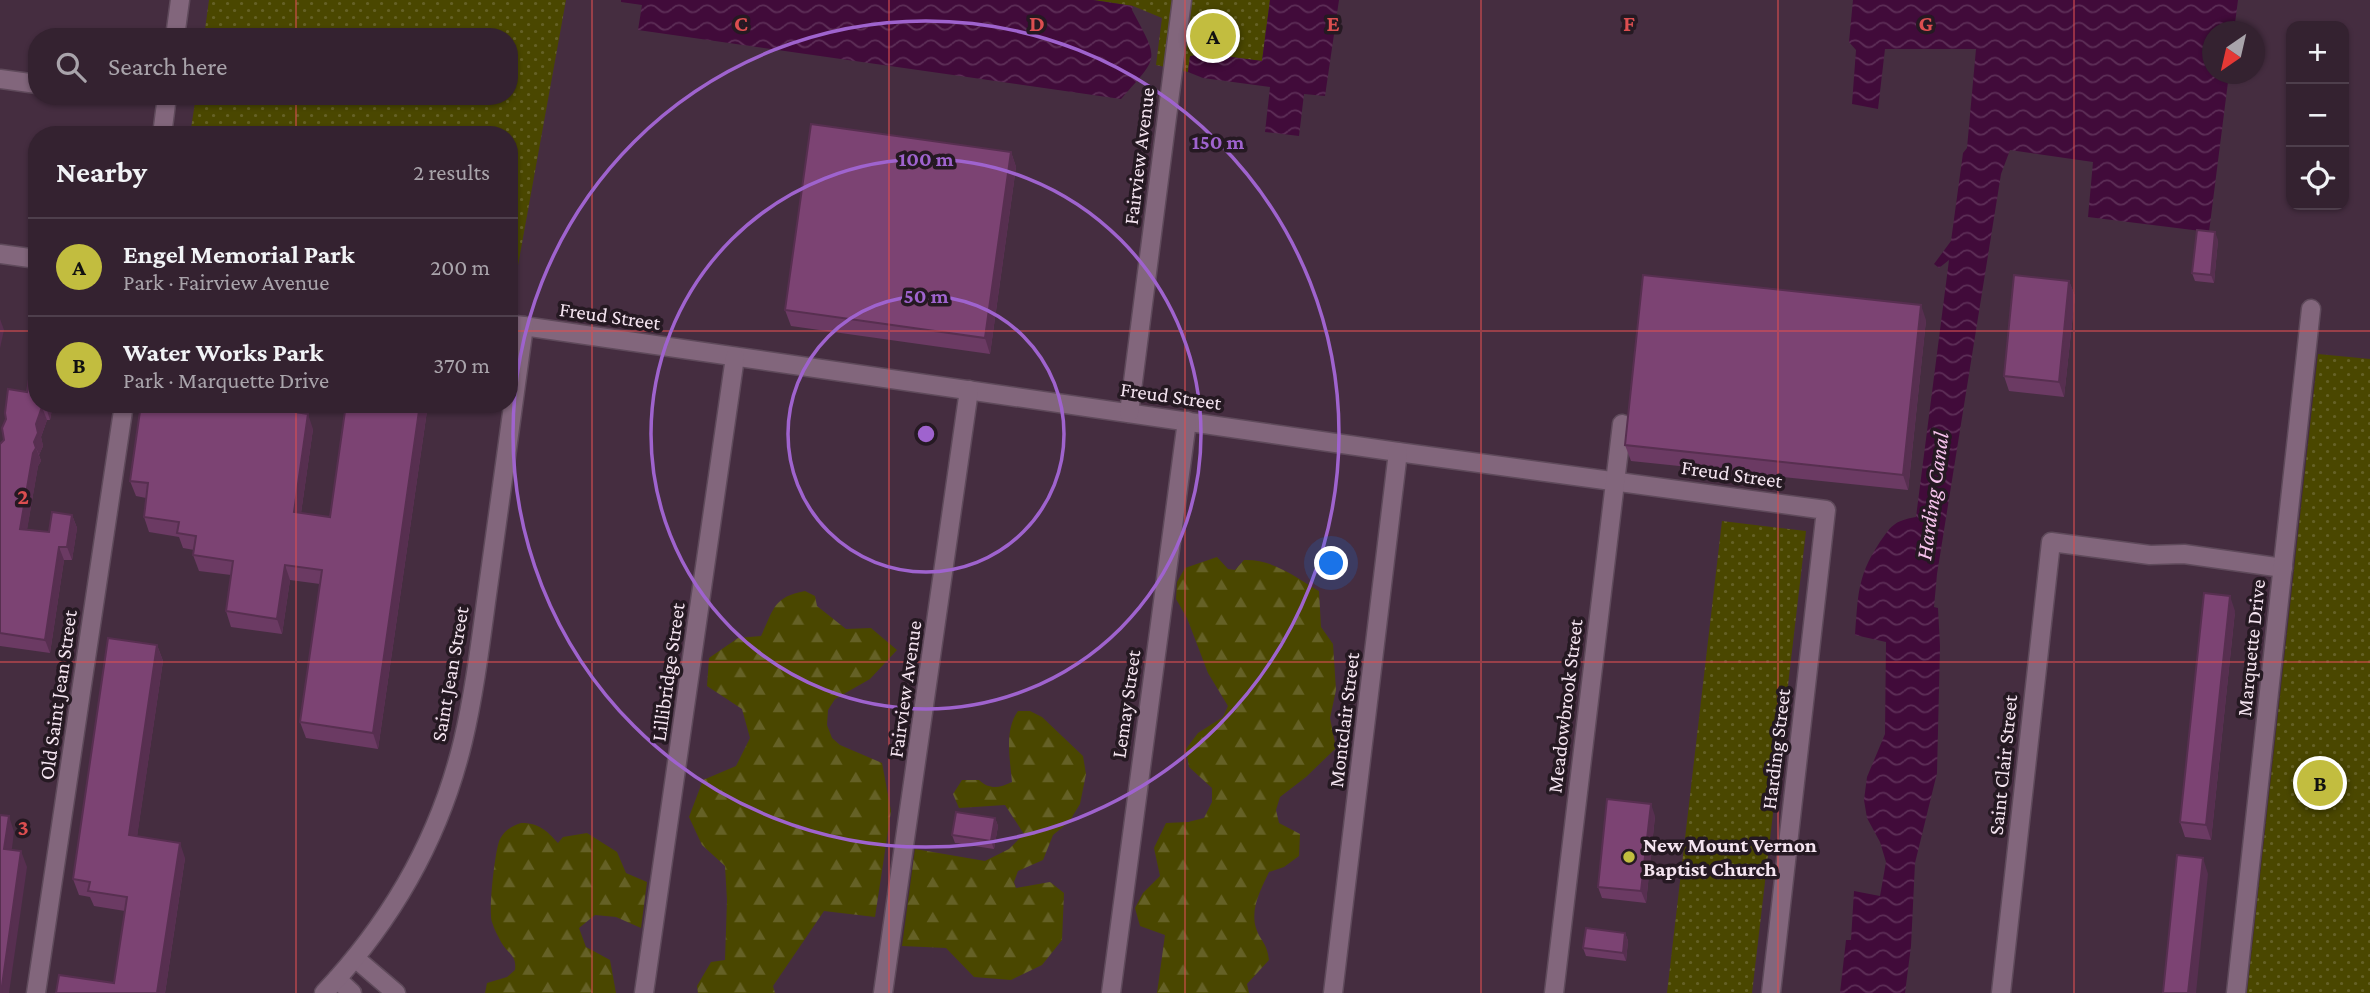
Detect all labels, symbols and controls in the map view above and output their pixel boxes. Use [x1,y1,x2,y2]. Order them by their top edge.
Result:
text: C [734,10,748,36]
text: D [1029,10,1045,36]
pin: A [1190,10,1236,62]
text: E [1326,10,1340,36]
text: F [1623,10,1635,36]
text: G [1919,10,1934,36]
north arrow [2202,21,2265,84]
map controls [2286,21,2349,210]
button: + [2286,21,2349,84]
search box [28,28,518,105]
icon: search [52,48,90,86]
text: Search here [108,52,227,81]
button: − [2286,84,2349,147]
street label: Fairview Avenue [1119,86,1159,226]
text: 150 m [1192,130,1245,154]
text: 100 m [898,147,954,171]
button: locate [2286,147,2349,210]
text: Nearby [56,155,147,188]
text: 2 results [413,159,490,185]
text: Engel Memorial Park [123,240,355,269]
text: A [72,254,86,280]
text: 200 m [430,254,490,280]
text: Park · Fairview Avenue [123,269,329,295]
text: 50 m [904,284,949,308]
street label: Freud Street [558,297,663,335]
text: Water Works Park [123,338,323,367]
text: B [72,352,86,378]
text: 370 m [433,352,490,378]
text: Park · Marquette Drive [123,367,329,393]
street label: Freud Street [1119,377,1224,415]
centre of rings [914,422,938,446]
water label: Harding Canal [1910,430,1954,562]
street label: Freud Street [1680,455,1785,493]
text: 2 [17,483,29,509]
your location [1314,546,1348,580]
street label: Marquette Drive [2232,578,2270,718]
street label: Lillibridge Street [646,600,690,743]
street label: Saint Jean Street [426,604,474,743]
street label: Old Saint Jean Street [34,607,82,782]
street label: Meadowbrook Street [1542,617,1588,794]
street label: Fairview Avenue [883,619,927,759]
street label: Lemay Street [1107,647,1146,760]
street label: Montclair Street [1324,650,1364,789]
street label: Harding Street [1757,686,1795,811]
street label: Saint Clair Street [1984,693,2022,836]
pin: B [2297,757,2343,809]
text: 3 [17,814,29,840]
place label: New Mount Vernon Baptist Church [1643,833,1817,881]
marker: New Mount Vernon Baptist Church [1621,849,1637,865]

